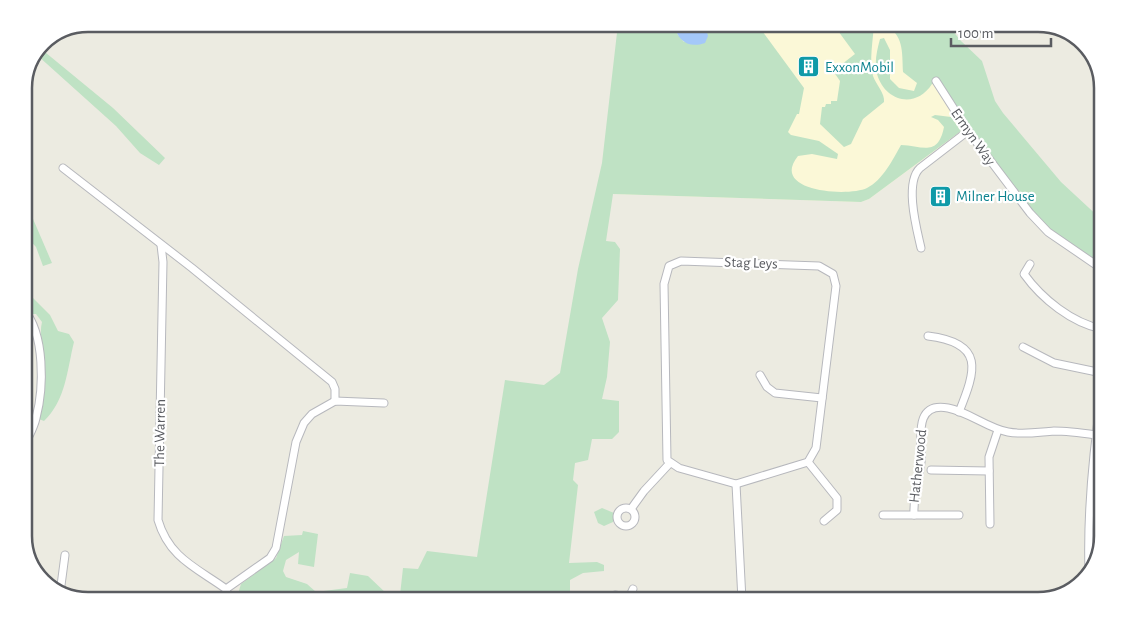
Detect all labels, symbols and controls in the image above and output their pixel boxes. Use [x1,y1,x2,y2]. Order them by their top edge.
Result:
scale bar [951,15,1051,47]
text: 100 m [958,26,993,41]
building icon: ExxonMobil [797,55,821,79]
place label: ExxonMobil [825,60,894,75]
street label: Ermyn Way [948,106,998,169]
building icon: Milner House [928,184,952,208]
place label: Milner House [956,189,1035,204]
street label: Stag Leys [724,255,778,271]
street label: The Warren [152,399,168,467]
street label: Hatherwood [907,428,929,503]

